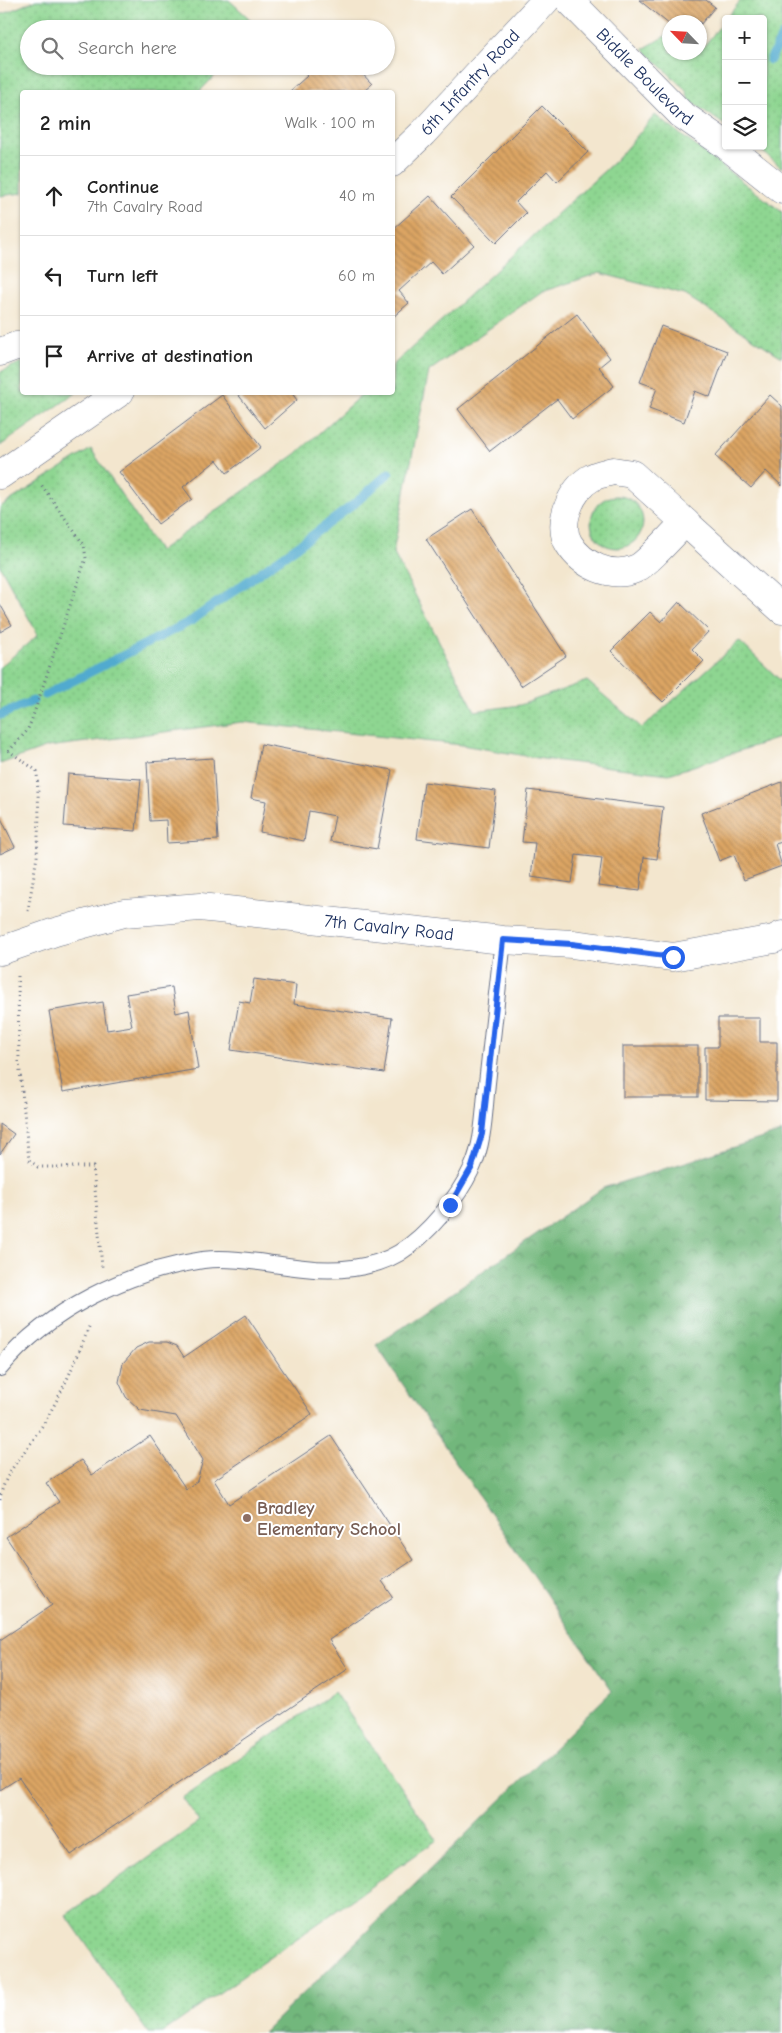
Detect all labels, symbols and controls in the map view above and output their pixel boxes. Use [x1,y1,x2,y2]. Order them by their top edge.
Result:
north arrow [662,15,707,60]
map controls [722,15,767,150]
button: + [722,15,767,60]
search box [20,20,395,75]
street label: Biddle Boulevard [592,24,697,130]
street label: 6th Infantry Road [416,25,524,140]
icon: search [38,34,66,62]
text: Search here [78,37,177,59]
button: − [722,60,767,105]
button: layers [722,105,767,150]
text: 2 min [40,111,91,135]
text: Walk · 100 m [285,114,375,132]
text: Continue [87,176,159,198]
icon: ahead [40,182,68,210]
text: 40 m [339,187,375,205]
text: 7th Cavalry Road [87,198,203,216]
icon: left [40,262,68,290]
text: Turn left [87,265,158,287]
text: 60 m [338,267,375,285]
icon: arrive [40,342,68,370]
text: Arrive at destination [87,345,253,367]
street label: 7th Cavalry Road [323,910,455,945]
route start [662,946,685,969]
route end [439,1194,462,1217]
place label: Bradley Elementary School [257,1498,401,1540]
marker: Bradley Elementary School [241,1512,253,1524]

